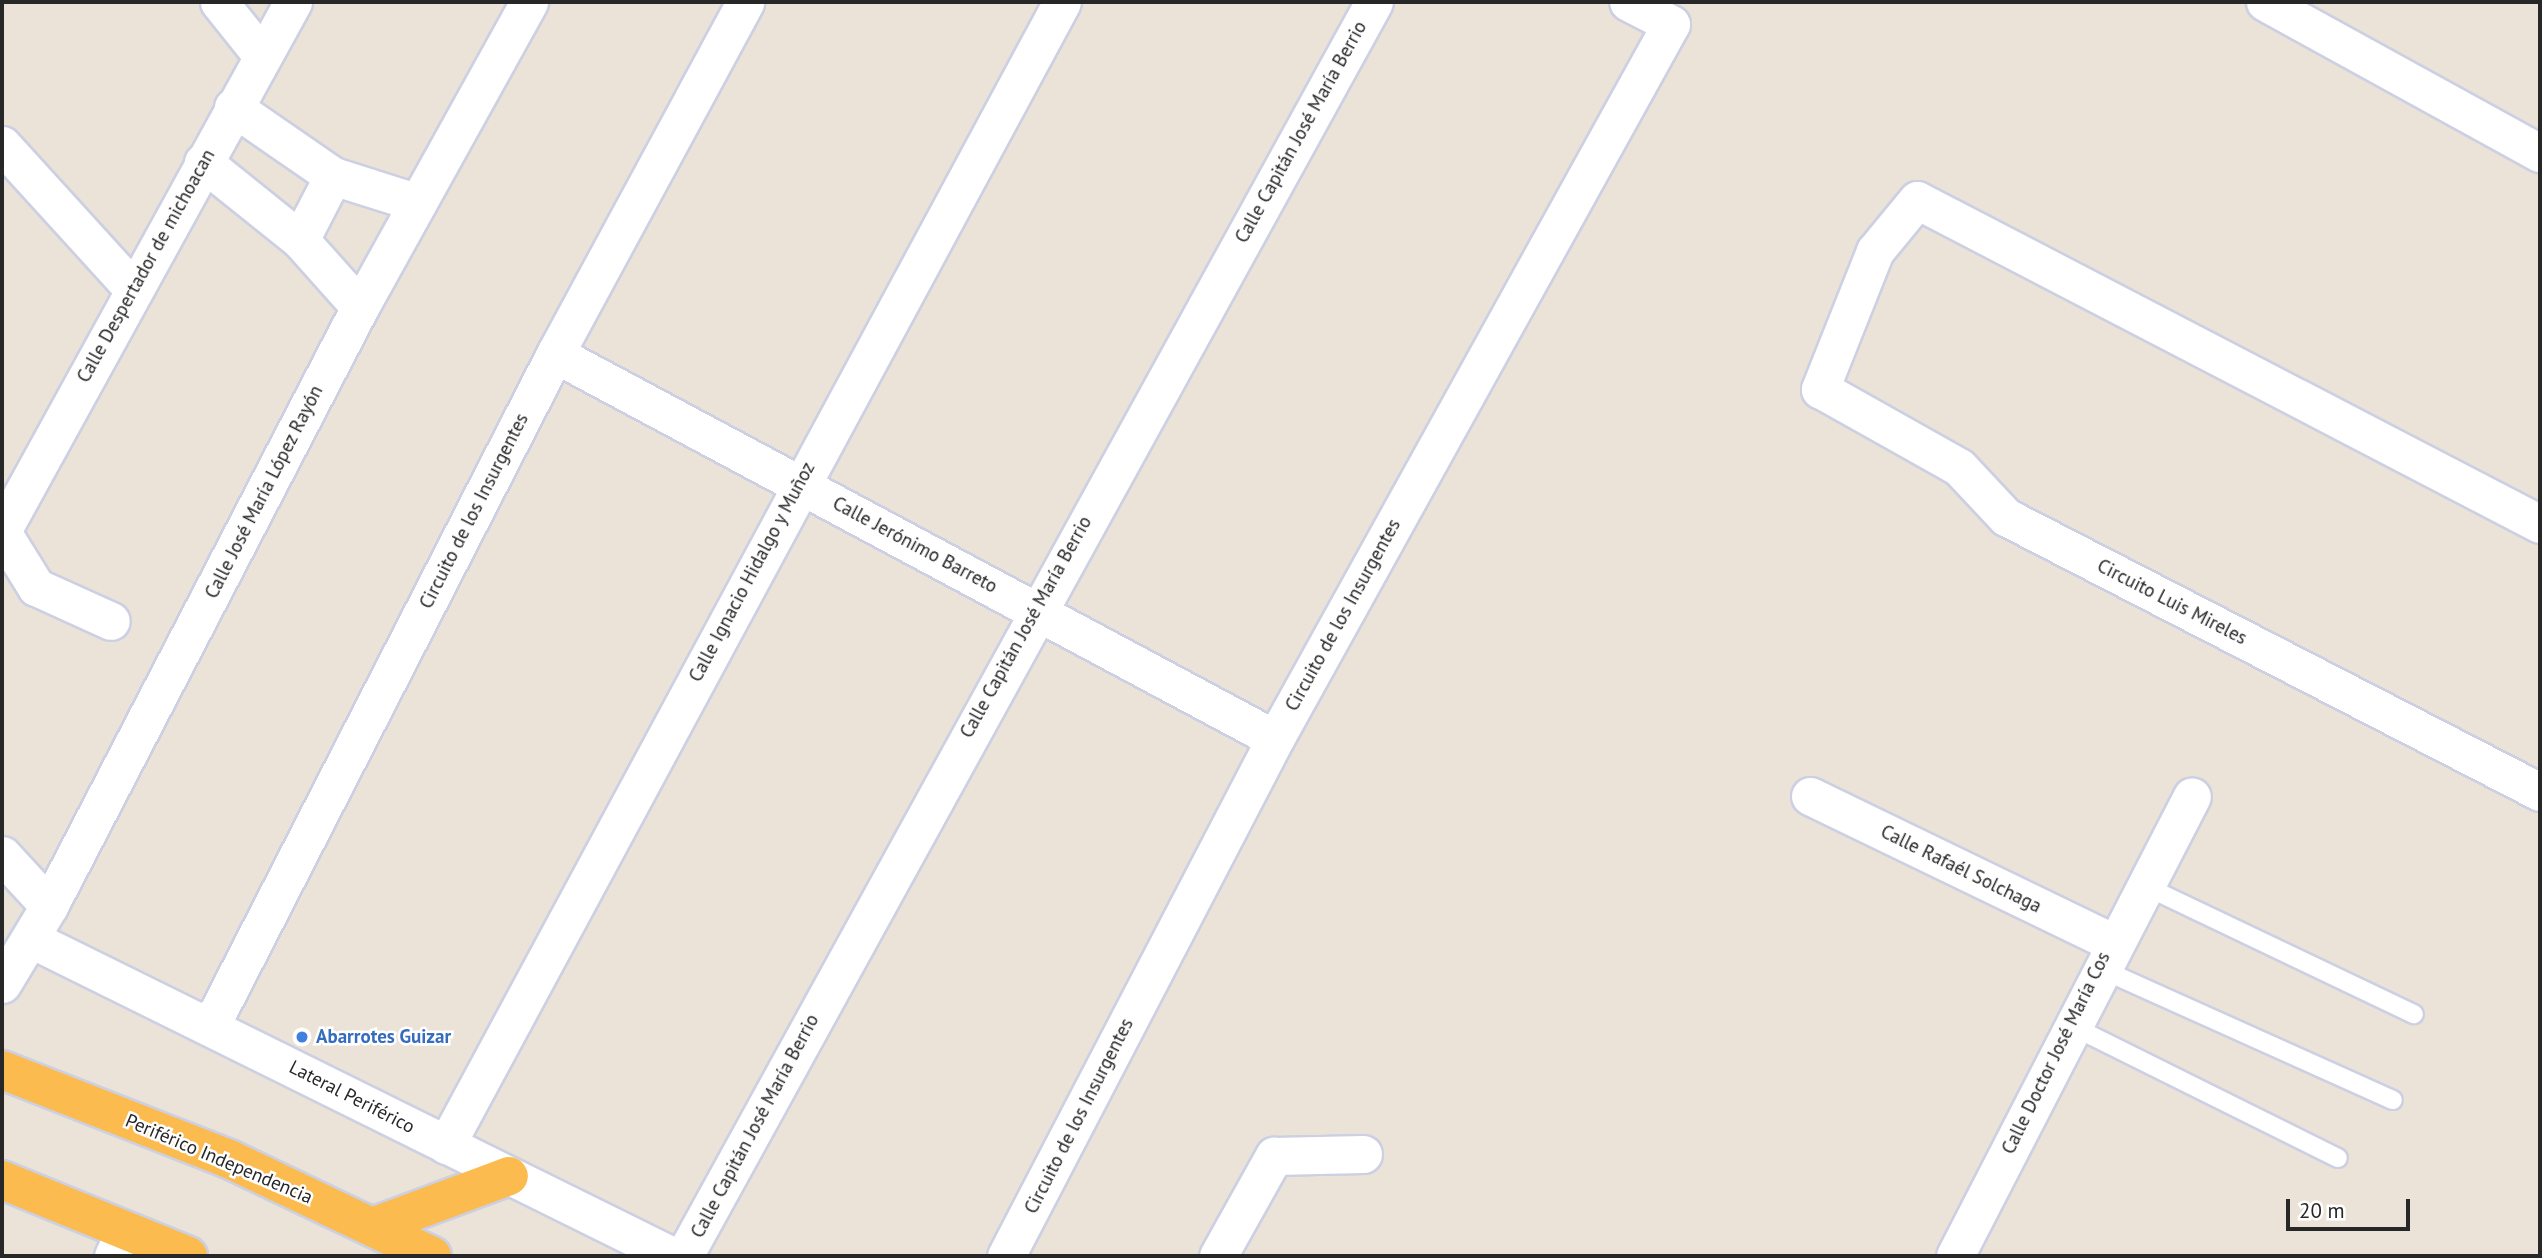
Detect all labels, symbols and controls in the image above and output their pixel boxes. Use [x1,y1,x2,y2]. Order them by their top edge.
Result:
street label: Calle Capitán José María Berrio [1230,17,1372,247]
street label: Calle Despertador de michoacan [72,145,220,387]
street label: Calle José María López Rayón [200,381,328,603]
street label: Circuito de los Insurgentes [415,409,533,613]
street label: Calle Ignacio Hidalgo y Muñoz [684,458,820,686]
street label: Calle Jerónimo Barreto [829,492,1001,598]
street label: Calle Capitán José María Berrio [955,512,1097,742]
street label: Circuito de los Insurgentes [1281,515,1405,715]
street label: Circuito Luis Mireles [2093,554,2251,650]
street label: Calle Rafaél Solchaga [1877,820,2045,918]
street label: Calle Doctor José María Cos [1997,948,2115,1158]
street label: Calle Capitán José María Berrio [686,1010,824,1242]
street label: Circuito de los Insurgentes [1020,1014,1138,1218]
place label: Abarrotes Guizar [316,1026,451,1048]
marker: Abarrotes Guizar [294,1029,310,1045]
street label: Lateral Periférico [285,1056,419,1138]
street label: Periférico Independencia [122,1109,316,1209]
scale bar [2290,1184,2414,1228]
text: 20 m [2299,1197,2345,1224]

